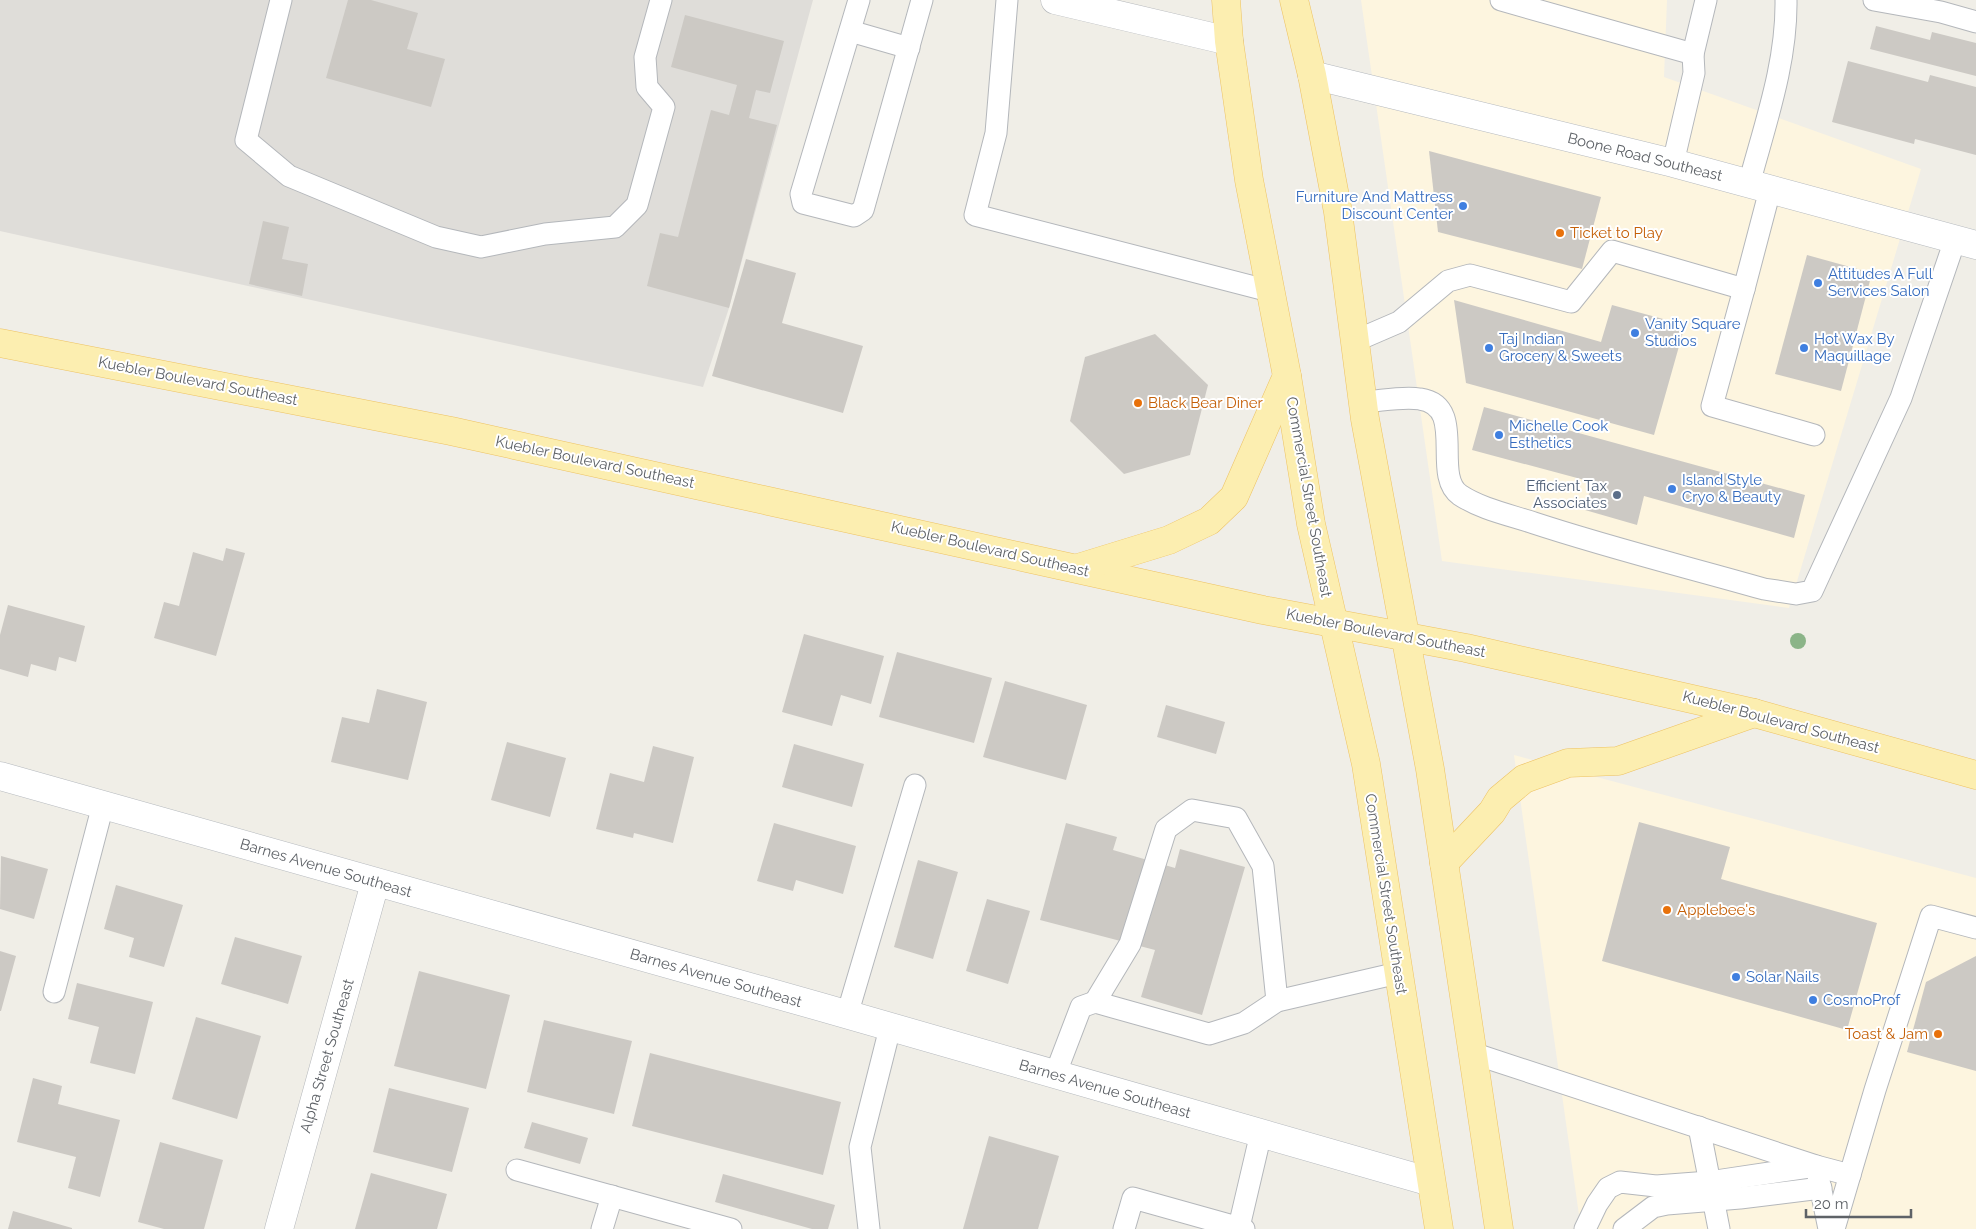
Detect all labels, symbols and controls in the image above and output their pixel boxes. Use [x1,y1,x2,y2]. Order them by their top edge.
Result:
street label: Boone Road Southeast [1566,129,1724,185]
place label: Furniture And Mattress Discount Center [1296,188,1454,223]
marker: Furniture And Mattress Discount Center [1457,200,1469,212]
place label: Ticket to Play [1570,224,1663,242]
marker: Ticket to Play [1554,227,1566,239]
place label: Attitudes A Full Services Salon [1828,265,1934,300]
marker: Attitudes A Full Services Salon [1812,277,1824,289]
place label: Vanity Square Studios [1645,315,1741,350]
marker: Vanity Square Studios [1629,327,1641,339]
place label: Taj Indian Grocery & Sweets [1499,330,1622,365]
place label: Hot Wax By Maquillage [1814,330,1895,365]
marker: Taj Indian Grocery & Sweets [1483,342,1495,354]
marker: Hot Wax By Maquillage [1798,342,1810,354]
street label: Kuebler Boulevard Southeast [97,353,299,409]
place label: Black Bear Diner [1148,394,1264,412]
street label: Commercial Street Southeast [1283,395,1335,599]
marker: Black Bear Diner [1132,397,1144,409]
place label: Michelle Cook Esthetics [1509,417,1608,452]
marker: Michelle Cook Esthetics [1493,429,1505,441]
street label: Kuebler Boulevard Southeast [494,432,696,492]
place label: Island Style Cryo & Beauty [1682,471,1781,506]
place label: Efficient Tax Associates [1526,477,1607,512]
marker: Island Style Cryo & Beauty [1666,483,1678,495]
marker: Efficient Tax Associates [1611,489,1623,501]
street label: Kuebler Boulevard Southeast [889,517,1091,581]
street label: Kuebler Boulevard Southeast [1285,605,1487,661]
street label: Kuebler Boulevard Southeast [1681,687,1881,757]
street label: Commercial Street Southeast [1361,792,1411,996]
street label: Barnes Avenue Southeast [238,835,414,901]
place label: Applebee's [1677,901,1755,919]
marker: Applebee's [1661,904,1673,916]
street label: Barnes Avenue Southeast [628,945,804,1011]
place label: Solar Nails [1746,968,1819,986]
marker: Solar Nails [1730,971,1742,983]
street label: Alpha Street Southeast [296,977,358,1135]
place label: CosmoProf [1823,991,1901,1009]
marker: CosmoProf [1807,994,1819,1006]
place label: Toast & Jam [1845,1025,1928,1043]
marker: Toast & Jam [1932,1028,1944,1040]
street label: Barnes Avenue Southeast [1017,1056,1193,1122]
scale bar [1806,1186,1911,1218]
text: 20 m [1814,1195,1849,1213]

